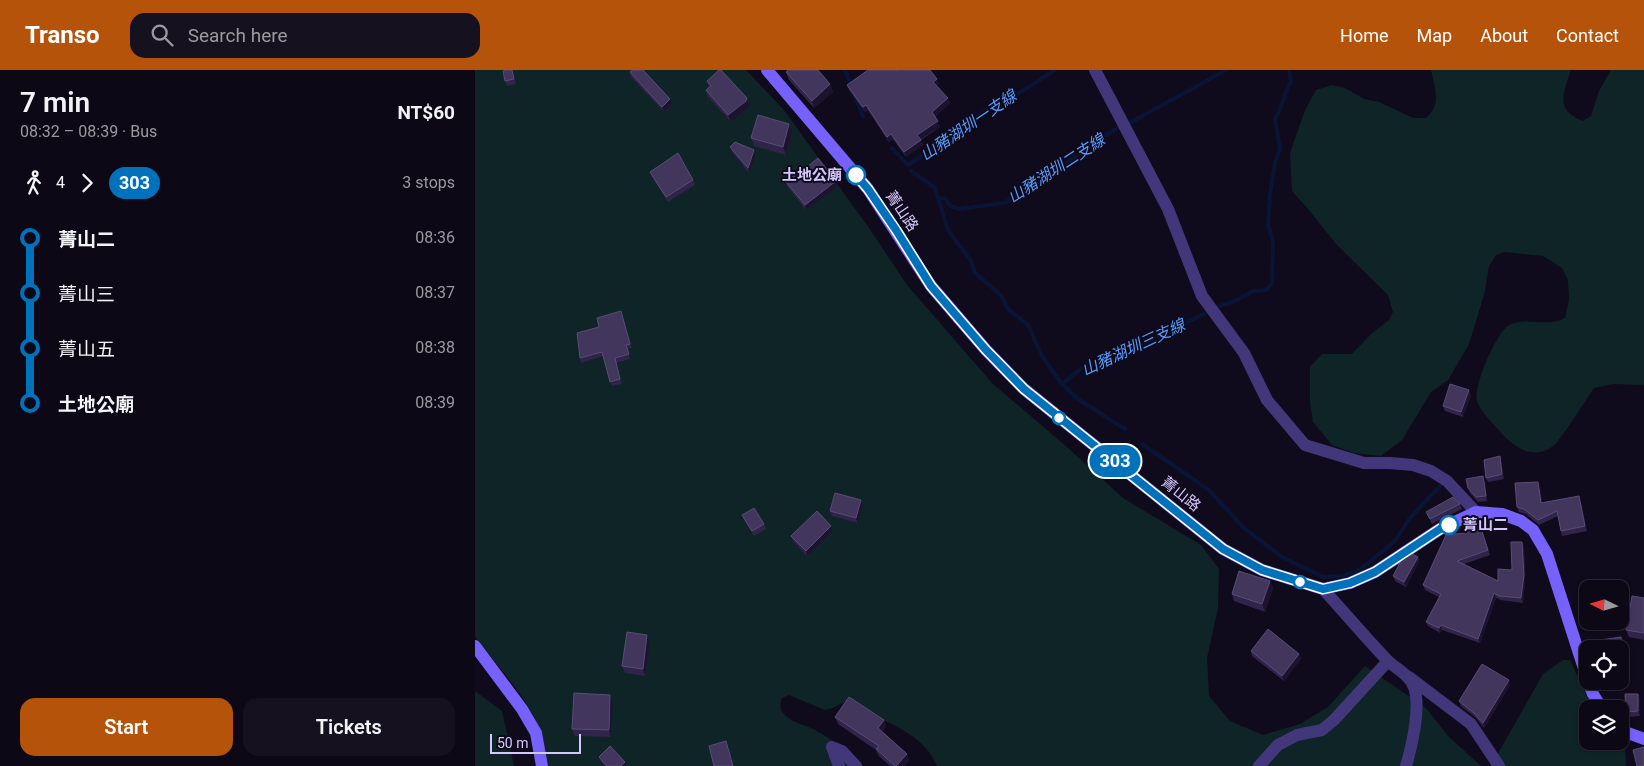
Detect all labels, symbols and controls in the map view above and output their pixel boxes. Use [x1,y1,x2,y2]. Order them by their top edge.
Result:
search box [130,13,480,58]
text: Transo [25,21,100,49]
icon: search [148,21,176,49]
text: Search here [188,24,288,47]
text: Home [1340,25,1389,46]
text: Map [1417,25,1452,46]
text: About [1480,25,1528,46]
text: Contact [1556,25,1619,46]
water label: 山豬湖圳一支線 [917,85,1022,165]
text: 7 min [20,86,90,119]
text: NT$60 [397,101,455,124]
text: 08:32 – 08:39 · Bus [20,122,157,141]
water label: 山豬湖圳二支線 [1004,129,1110,207]
marker: 土地公廟 [846,165,866,185]
place label: 土地公廟 [782,166,842,184]
icon: walk [20,169,48,197]
icon: forward [73,169,101,197]
text: 303 [119,172,150,193]
text: 4 [56,173,65,192]
text: 3 stops [402,173,455,192]
street label: 菁山路 [882,187,922,235]
text: 菁山二 [58,228,115,251]
text: 08:36 [415,228,455,247]
text: 菁山三 [58,283,115,306]
text: 08:37 [415,283,455,302]
water label: 山豬湖圳三支線 [1078,314,1190,380]
text: 菁山五 [58,338,115,361]
text: 08:38 [415,338,455,357]
text: 土地公廟 [58,393,134,416]
text: 08:39 [415,393,455,412]
unlabelled marker [1052,411,1066,425]
line badge: 303 [1086,445,1144,477]
text: 303 [1100,450,1130,471]
street label: 菁山路 [1158,473,1204,515]
marker: 菁山二 [1439,515,1459,535]
place label: 菁山二 [1463,516,1508,534]
unlabelled marker [1293,575,1307,589]
north arrow [1579,580,1629,630]
map controls [1579,580,1629,750]
button: locate [1579,640,1629,690]
button: Start [20,698,233,756]
button: Tickets [243,698,455,756]
button: layers [1579,700,1629,750]
scale bar [490,731,581,754]
text: 50 m [497,735,529,751]

